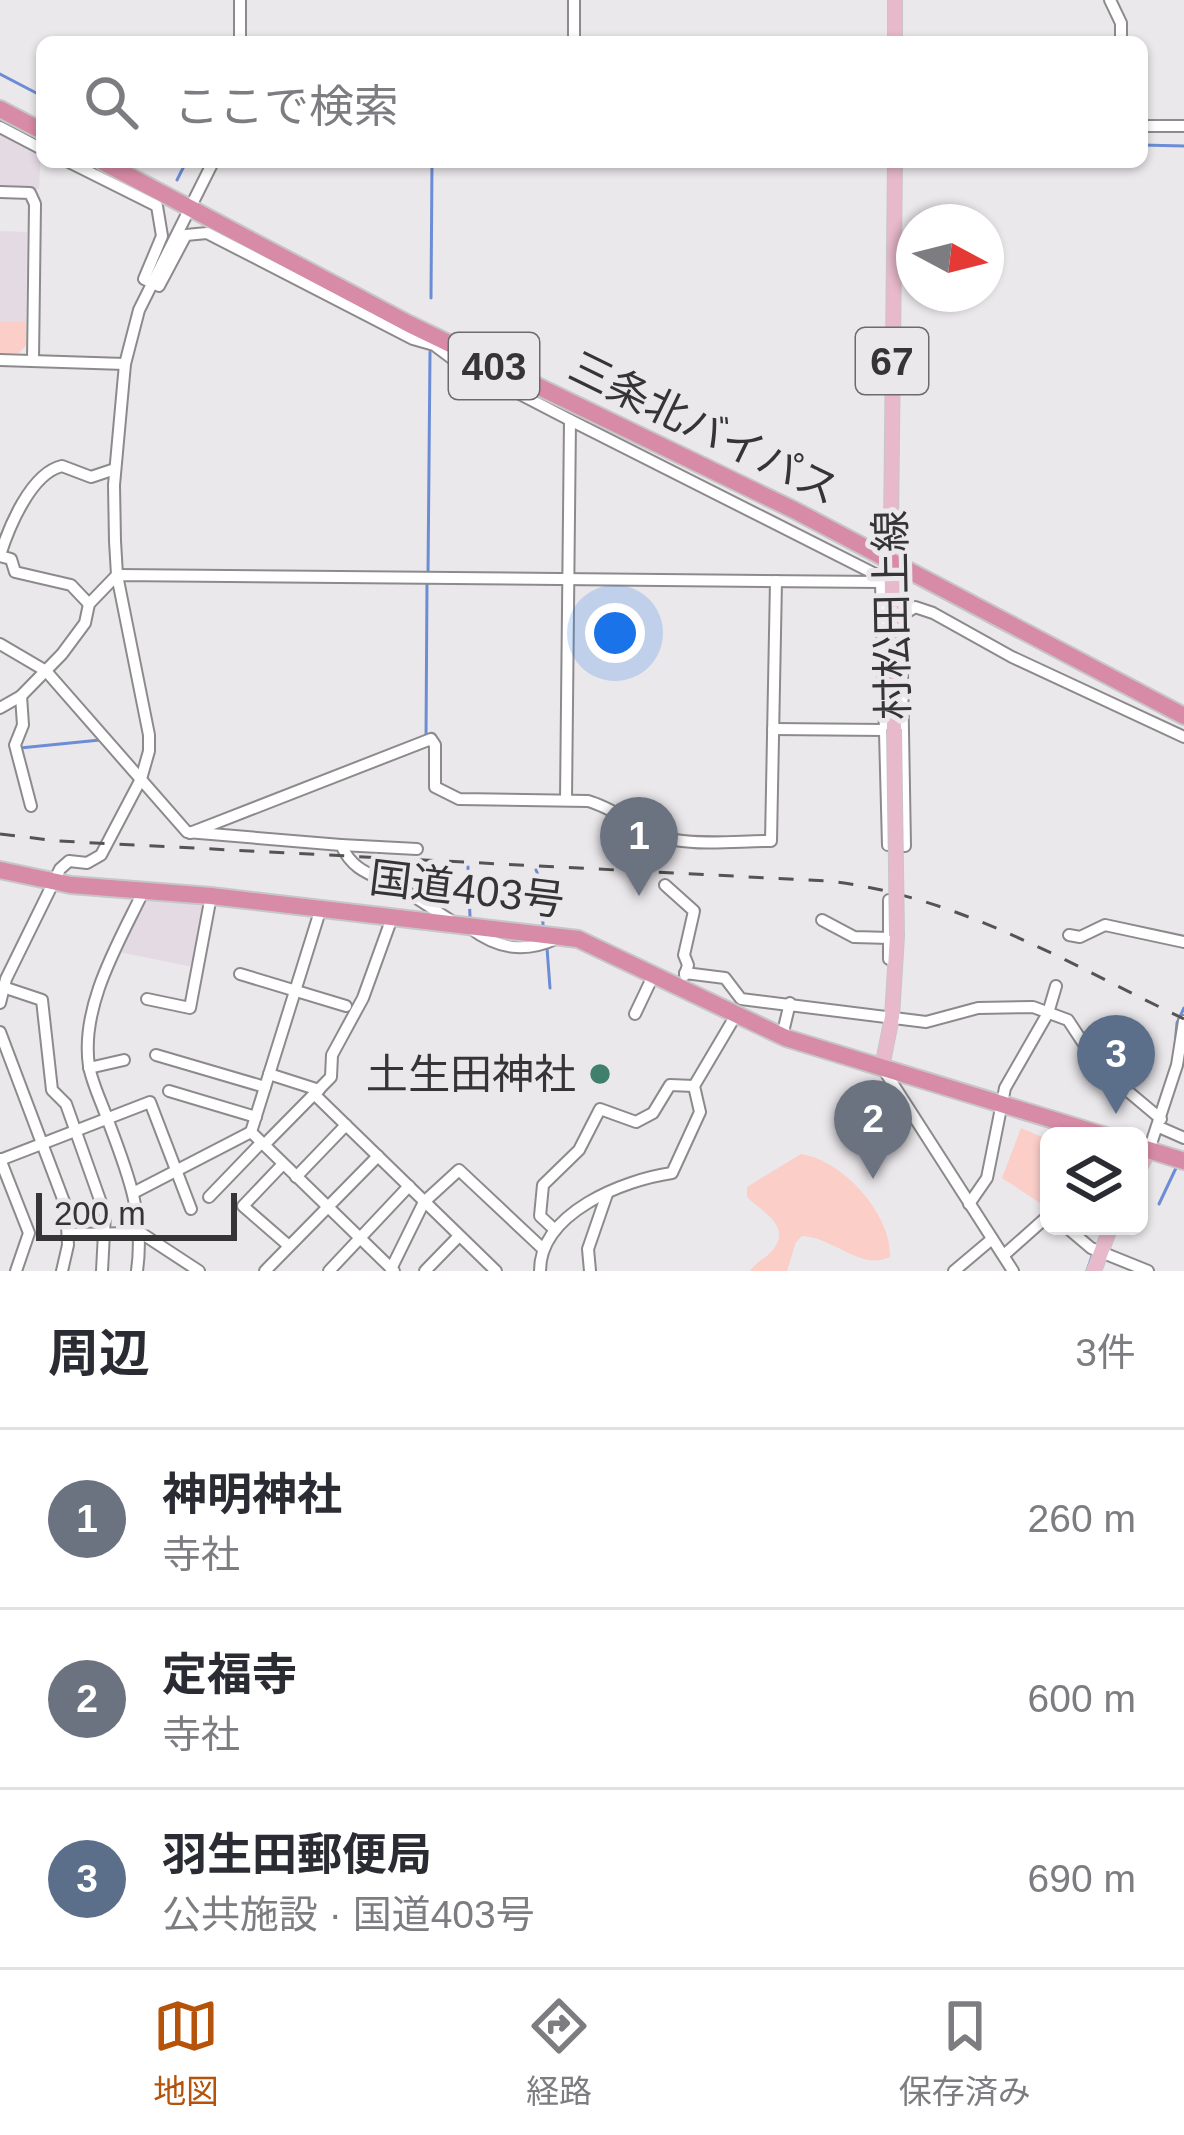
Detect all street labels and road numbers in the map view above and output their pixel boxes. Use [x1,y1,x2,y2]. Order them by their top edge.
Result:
road number: 67 [856,328,928,394]
road number: 403 [449,333,539,399]
street label: 三条北バイパス [562,343,846,513]
street label: 村松田上線 [867,510,917,720]
street label: 国道403号 [367,854,567,924]

